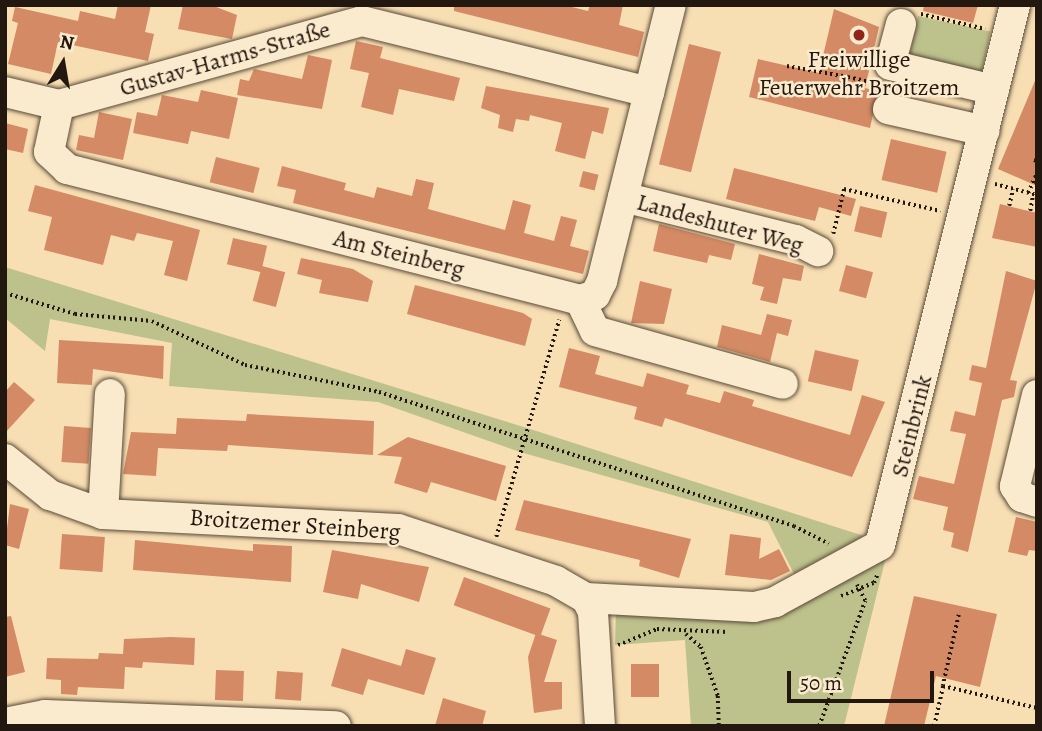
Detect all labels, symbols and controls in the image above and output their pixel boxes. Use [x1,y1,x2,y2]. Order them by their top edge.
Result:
street label: Gustav-Harms-Straße [116,15,334,103]
marker: Freiwillige Feuerwehr Broitzem [851,27,867,43]
north arrow [28,28,98,98]
text: N [58,28,76,56]
place label: Freiwillige Feuerwehr Broitzem [759,46,959,102]
street label: Landeshuter Weg [634,188,806,260]
street label: Am Steinberg [331,224,467,284]
street label: Steinbrink [885,372,939,480]
street label: Broitzemer Steinberg [188,503,402,547]
scale bar [790,658,937,702]
text: 50 m [800,669,842,697]

